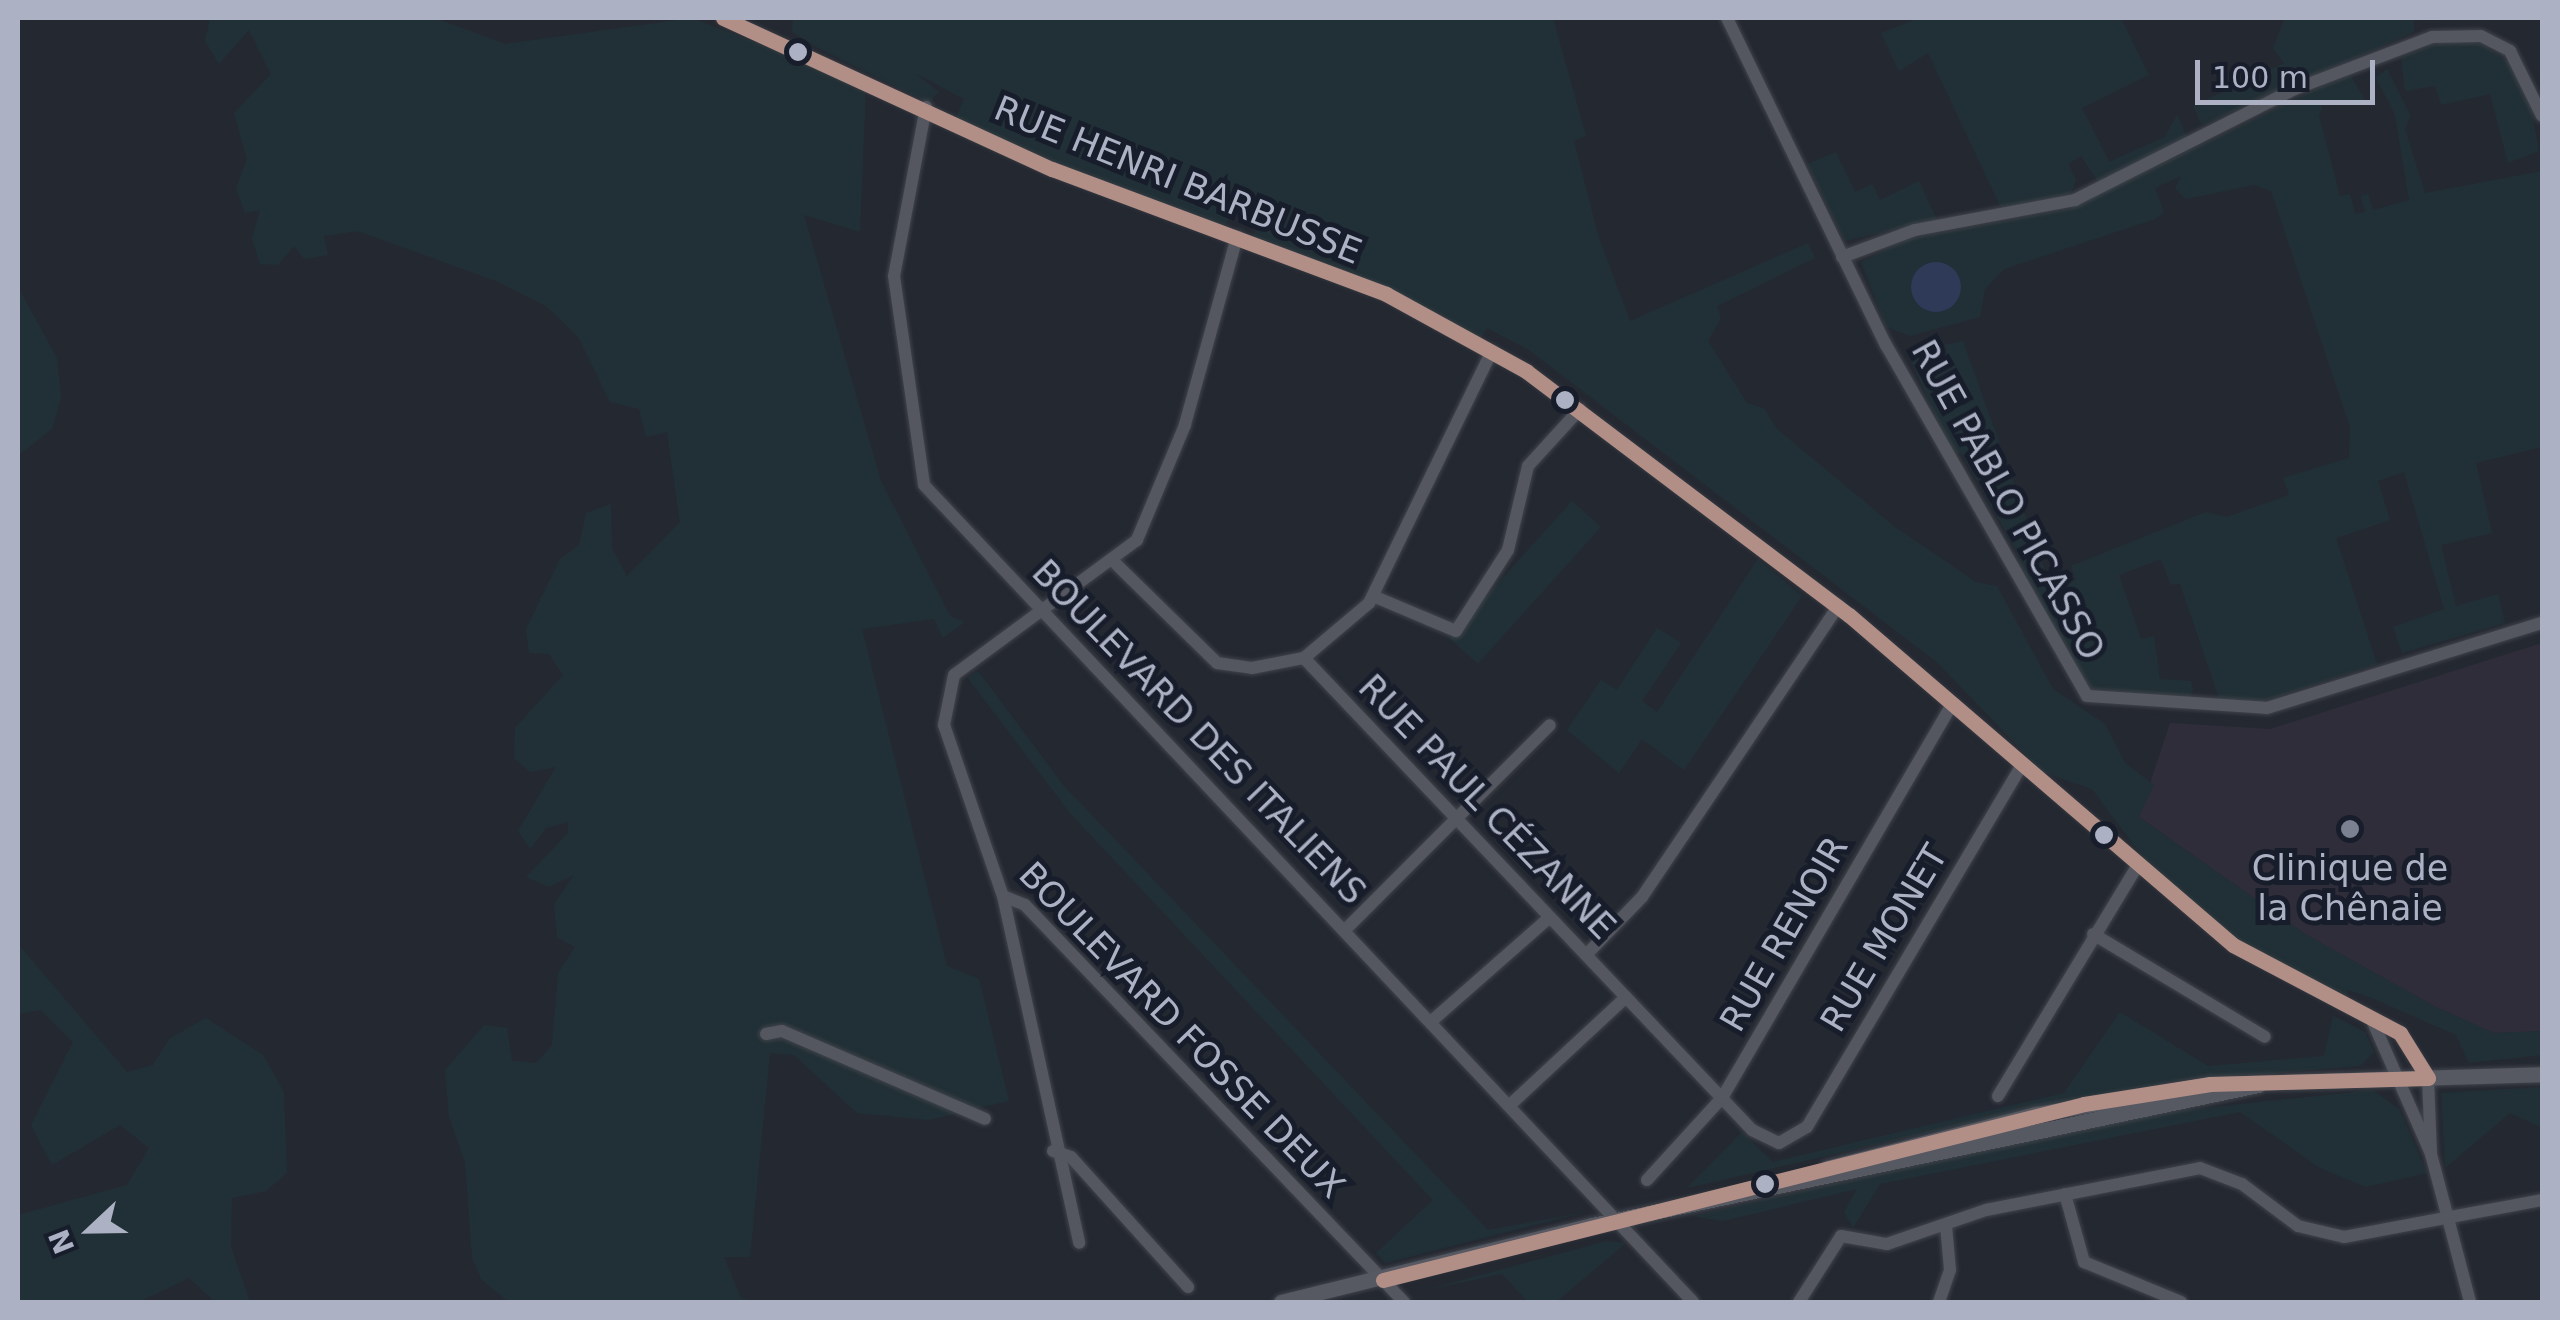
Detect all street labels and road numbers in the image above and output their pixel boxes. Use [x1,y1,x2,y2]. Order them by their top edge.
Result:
street label: RUE HENRI BARBUSSE [988,87,1368,273]
street label: RUE PABLO PICASSO [1903,333,2113,667]
street label: BOULEVARD DES ITALIENS [1023,551,1375,913]
street label: RUE PAUL CÉZANNE [1350,666,1624,948]
street label: RUE RENOIR [1711,829,1857,1039]
street label: RUE MONET [1812,837,1956,1039]
street label: BOULEVARD FOSSE DEUX [1011,853,1353,1207]

